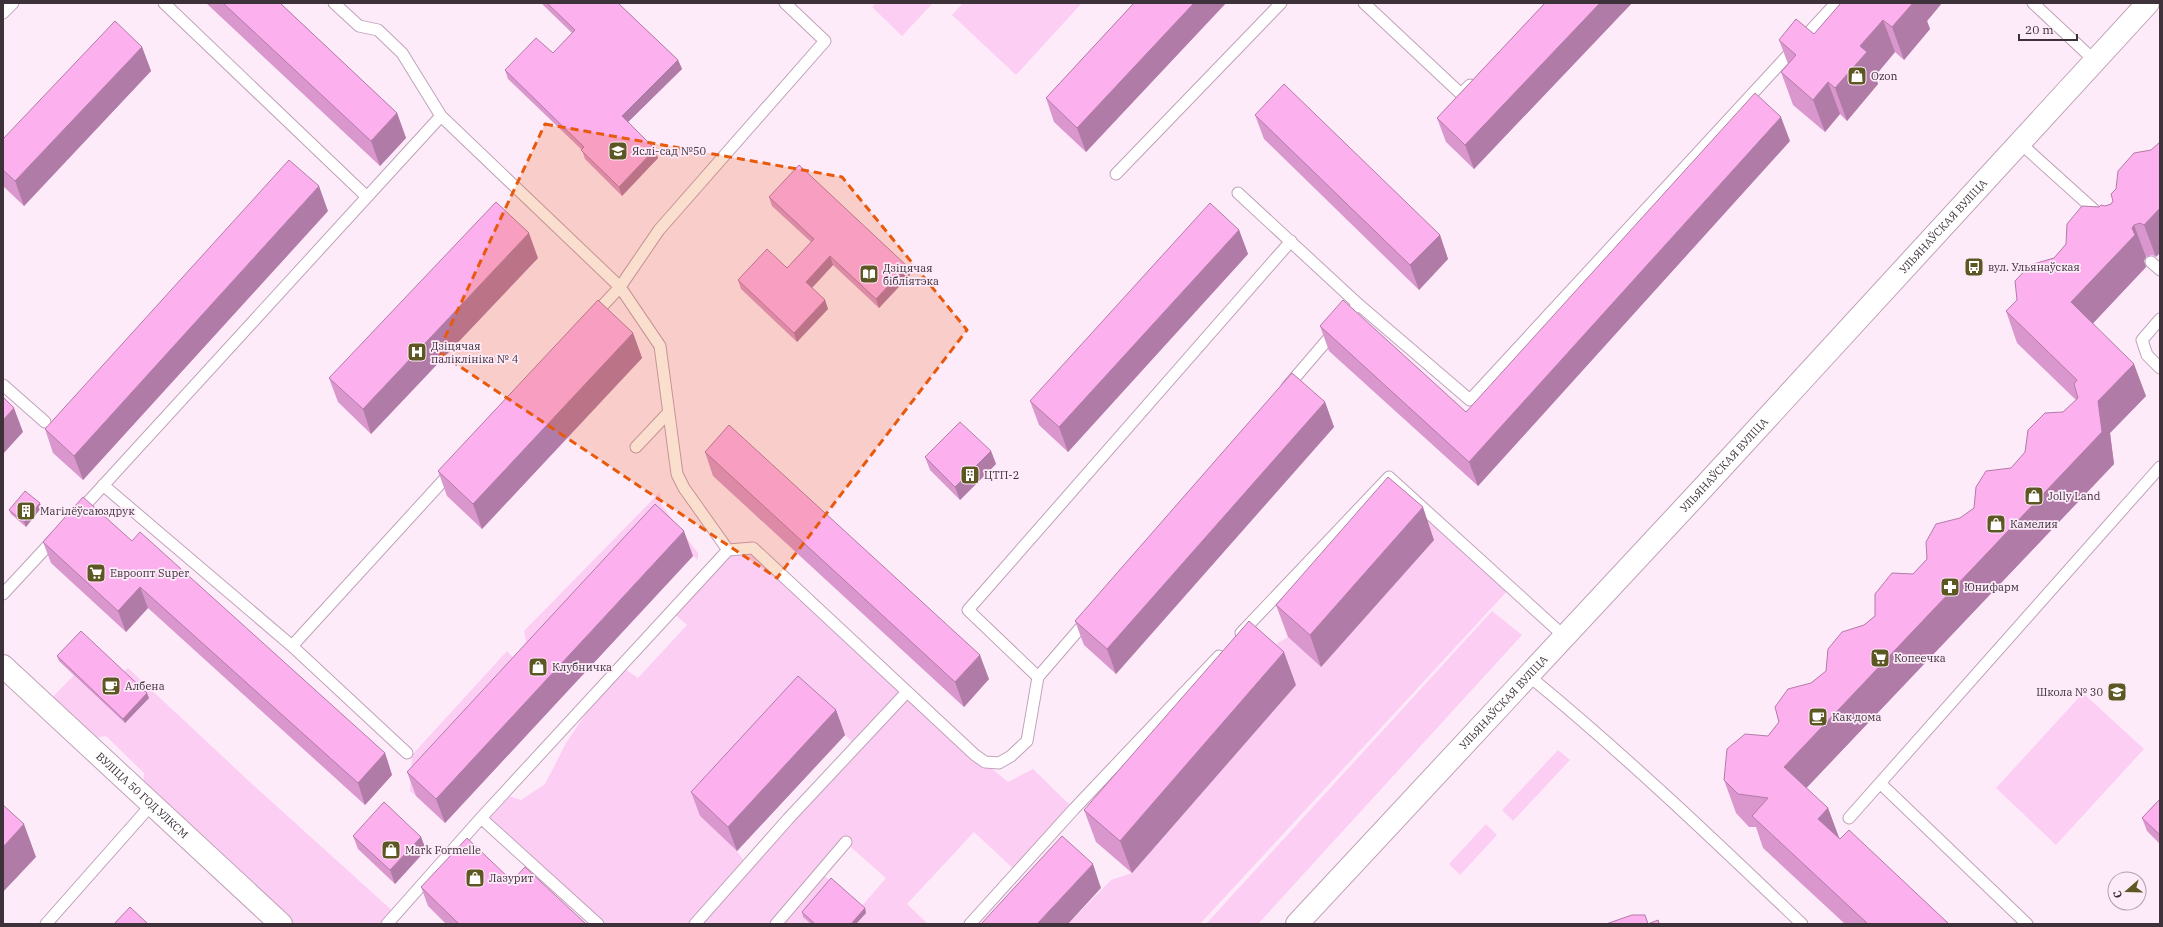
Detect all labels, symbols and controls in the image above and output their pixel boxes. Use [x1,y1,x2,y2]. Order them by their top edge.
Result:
scale bar [2019,16,2077,42]
text: 20 m [2025,22,2054,37]
shop icon: Ozon [1846,65,1868,87]
place label: Ozon [1871,69,1898,83]
school or university icon: Яслі-сад №50 [607,140,629,162]
place label: Яслі-сад №50 [632,144,707,158]
street label: УЛЬЯНАЎСКАЯ ВУЛІЦА [1896,176,1990,276]
bus stop icon: вул. Ульянаўская [1963,256,1985,278]
place label: вул. Ульянаўская [1988,260,2080,274]
place label: Дзіцячая бібліятэка [883,261,939,288]
library icon: Дзіцячая бібліятэка [858,263,880,285]
place label: Дзіцячая паліклініка № 4 [431,339,519,366]
hospital icon: Дзіцячая паліклініка № 4 [406,341,428,363]
street label: УЛЬЯНАЎСКАЯ ВУЛІЦА [1677,414,1771,515]
building icon: ЦТП-2 [959,464,981,486]
place label: ЦТП-2 [984,468,1019,482]
shop icon: Jolly Land [2023,485,2045,507]
place label: Jolly Land [2048,489,2101,503]
building icon: Магілёўсаюздрук [15,500,37,522]
place label: Магілёўсаюздрук [40,504,135,518]
shop icon: Камелия [1985,513,2007,535]
place label: Камелия [2010,517,2058,531]
supermarket icon: Евроопт Super [85,562,107,584]
place label: Евроопт Super [110,566,189,580]
pharmacy icon: Юнифарм [1939,576,1961,598]
place label: Юнифарм [1964,580,2019,594]
supermarket icon: Копеечка [1869,647,1891,669]
place label: Копеечка [1894,651,1946,665]
street label: УЛЬЯНАЎСКАЯ ВУЛІЦА [1456,652,1551,752]
shop icon: Клубничка [527,656,549,678]
place label: Клубничка [552,660,612,674]
cafe icon: Албена [100,675,122,697]
place label: Албена [125,679,165,693]
school or university icon: Школа № 30 [2106,681,2128,703]
place label: Школа № 30 [2036,685,2103,699]
cafe icon: Как дома [1807,706,1829,728]
place label: Как дома [1832,710,1881,724]
street label: ВУЛІЦА 50 ГОД УЛКСМ [93,749,191,841]
shop icon: Mark Formelle [380,839,402,861]
place label: Mark Formelle [405,843,481,857]
shop icon: Лазурит [464,867,486,889]
place label: Лазурит [489,871,534,885]
north arrow [2107,871,2147,911]
text: С [2110,889,2125,900]

